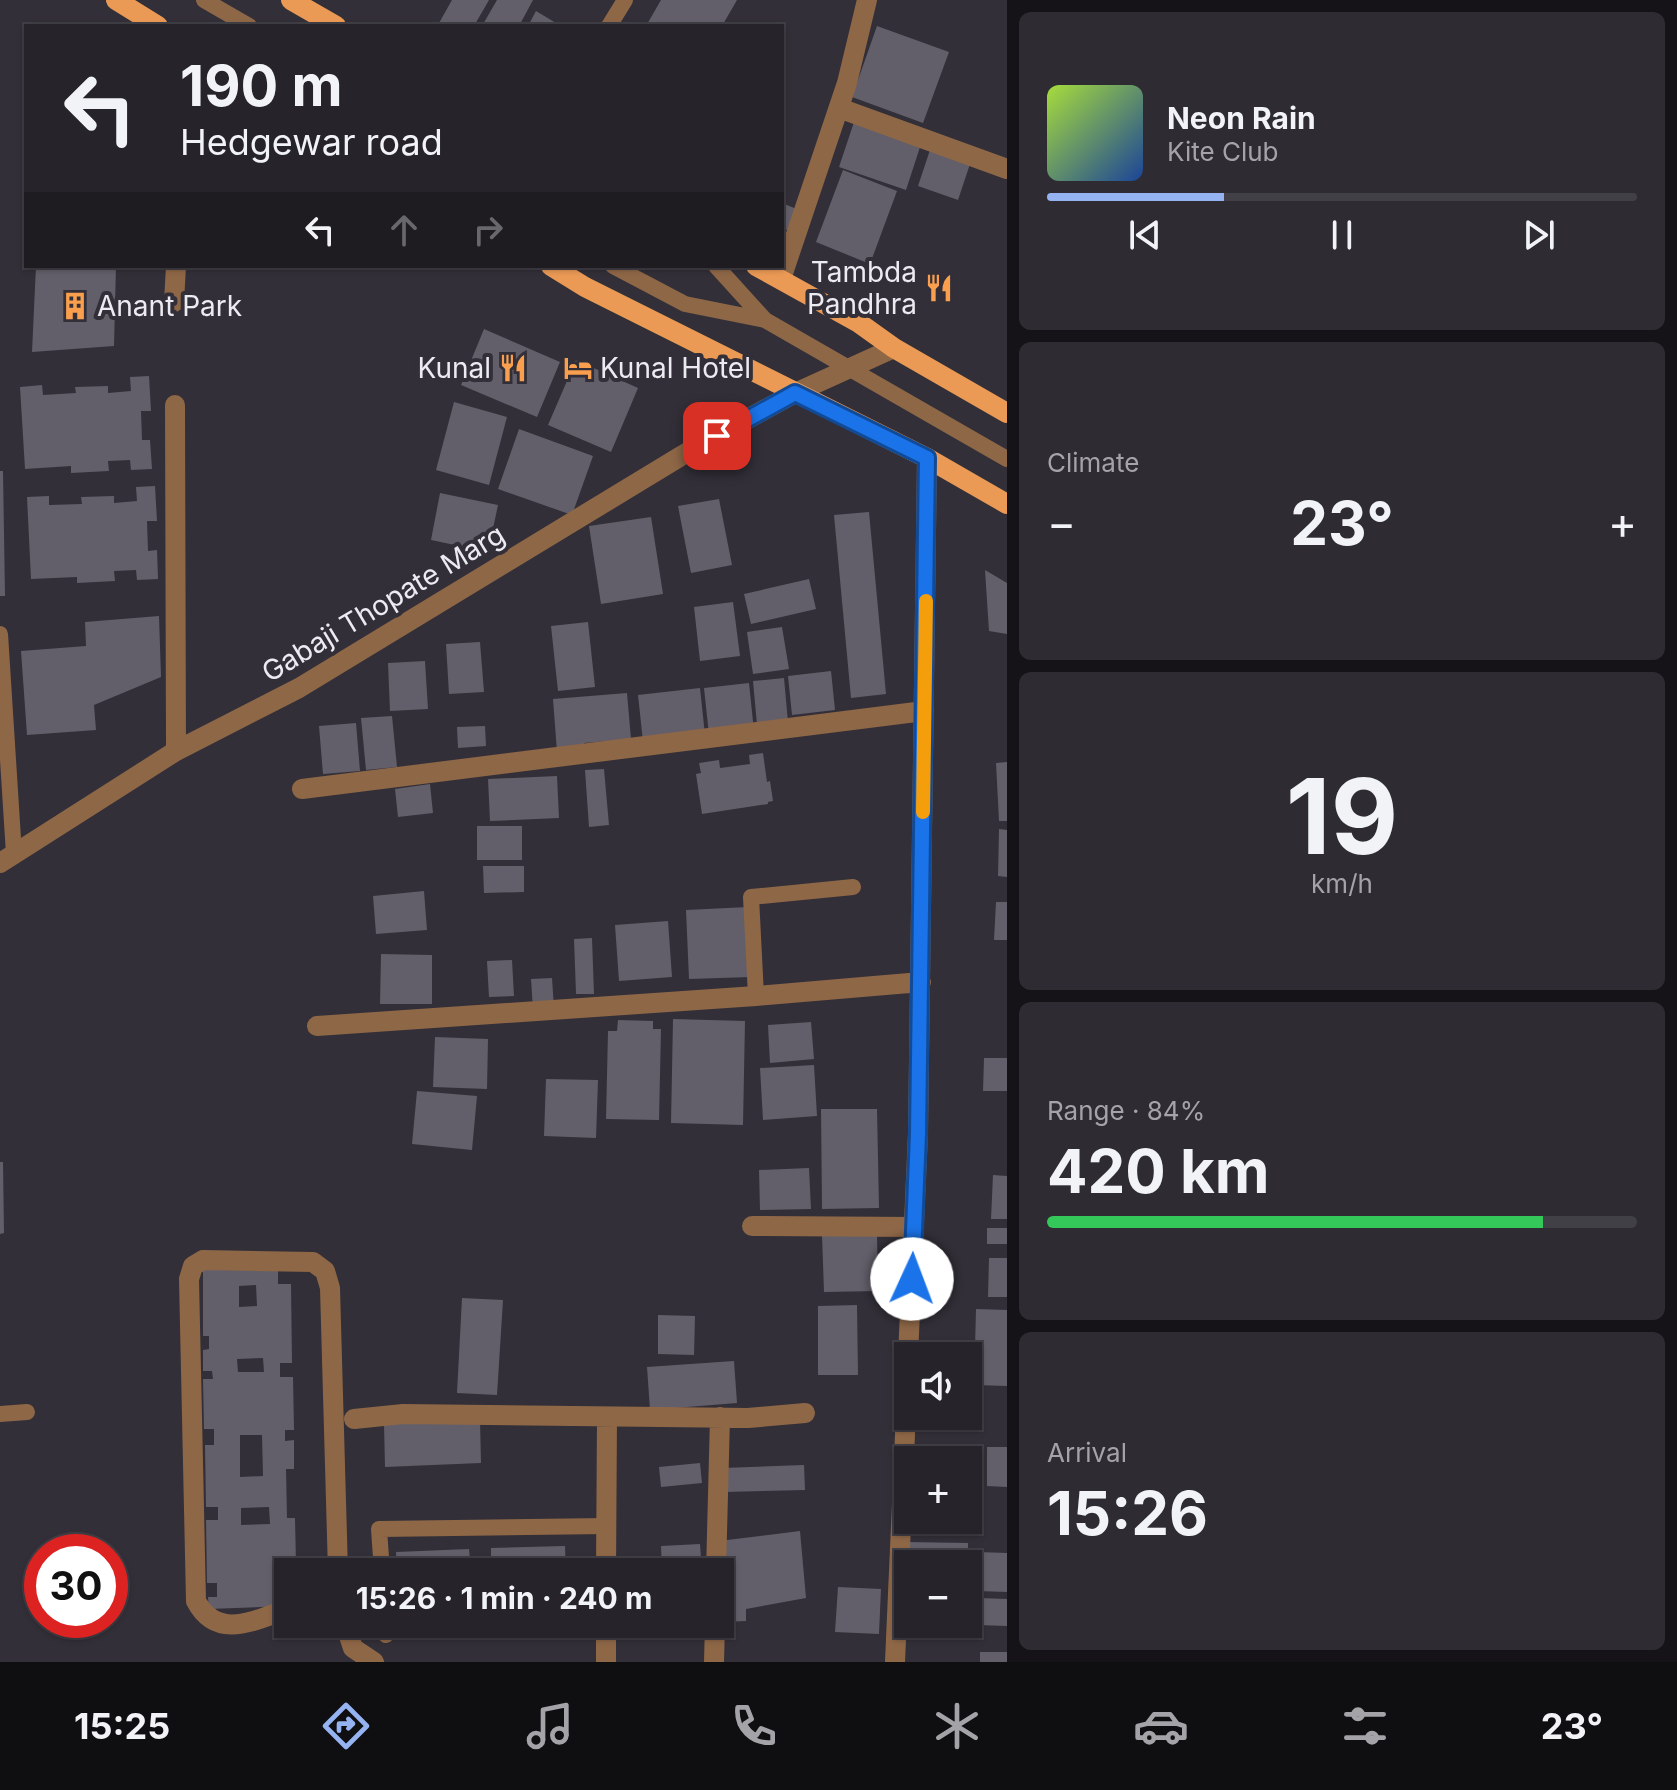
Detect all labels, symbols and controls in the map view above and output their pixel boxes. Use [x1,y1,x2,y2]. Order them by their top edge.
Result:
text: 190 m [180,52,343,120]
icon: left [48,56,152,160]
text: Neon Rain [1167,100,1316,136]
text: Hedgewar road [180,120,443,164]
text: Kite Club [1167,136,1278,167]
icon: left [298,208,342,252]
icon: ahead [382,208,426,252]
icon: right [466,208,510,252]
icon: previous [1123,213,1167,257]
icon: pause [1320,213,1364,257]
icon: next [1517,213,1561,257]
place label: Tambda Pandhra [807,255,917,321]
restaurant icon: Tambda Pandhra [924,273,954,303]
place label: Anant Park [97,289,242,323]
building icon: Anant Park [60,291,90,321]
place label: Kunal [418,351,491,385]
place label: Kunal Hotel [600,351,751,385]
restaurant icon: Kunal [498,353,528,383]
hotel icon: Kunal Hotel [563,353,593,383]
pin [683,402,751,470]
icon: arrive [695,414,739,458]
text: Climate [1047,447,1139,478]
text: 23° [1290,487,1394,559]
text: − [1047,496,1076,550]
text: + [1608,496,1637,550]
street label: Gabaji Thopate Marg [255,517,511,689]
text: 19 [1286,753,1398,879]
text: km/h [1311,868,1373,899]
text: Range · 84% [1047,1095,1205,1126]
text: 420 km [1047,1135,1270,1207]
position arrow [870,1237,954,1321]
map controls [894,1342,982,1638]
button: sound [894,1342,982,1430]
text: Arrival [1047,1437,1127,1468]
button: + [894,1446,982,1534]
text: 15:26 [1047,1477,1208,1549]
speed limit sign: 30 [24,1534,128,1638]
button: − [894,1550,982,1638]
text: 15:26 · 1 min · 240 m [356,1580,652,1616]
icon: directions [318,1698,374,1754]
icon: music [522,1698,578,1754]
icon: phone [726,1698,782,1754]
icon: climate [929,1698,985,1754]
icon: car [1133,1698,1189,1754]
icon: filters [1337,1698,1393,1754]
text: 15:25 [74,1704,170,1748]
text: 23° [1541,1704,1603,1748]

